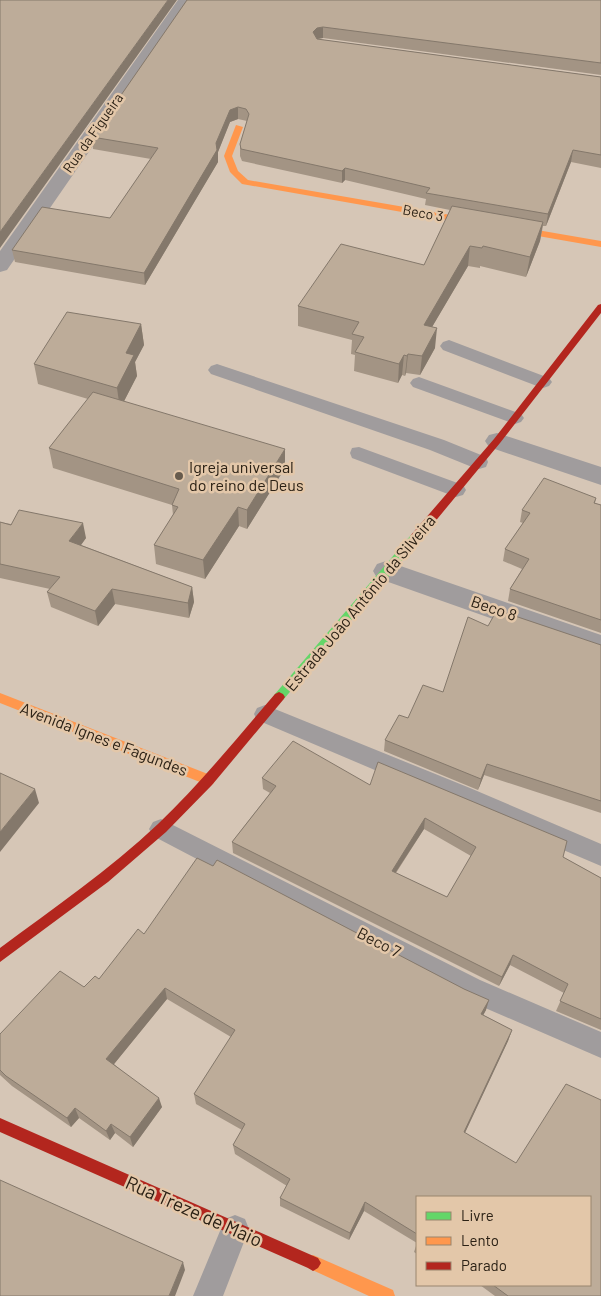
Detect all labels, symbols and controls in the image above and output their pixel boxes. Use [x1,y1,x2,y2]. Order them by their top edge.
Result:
street label: Rua da Figueira [59,90,126,176]
street label: Beco 3 [401,201,445,224]
place label: Igreja universal do reino de Deus [189,457,304,494]
marker: Igreja universal do reino de Deus [173,470,185,482]
street label: Estrada João Antônio da Silveira [281,511,439,694]
street label: Beco 8 [469,591,520,624]
street label: Avenida Ignes e Fagundes [18,698,190,779]
street label: Beco 7 [354,923,405,961]
street label: Rua Treze de Maio [122,1170,266,1251]
legend [416,1196,591,1286]
text: Livre [461,1206,494,1224]
text: Lento [461,1231,499,1249]
text: Parado [461,1256,507,1274]

